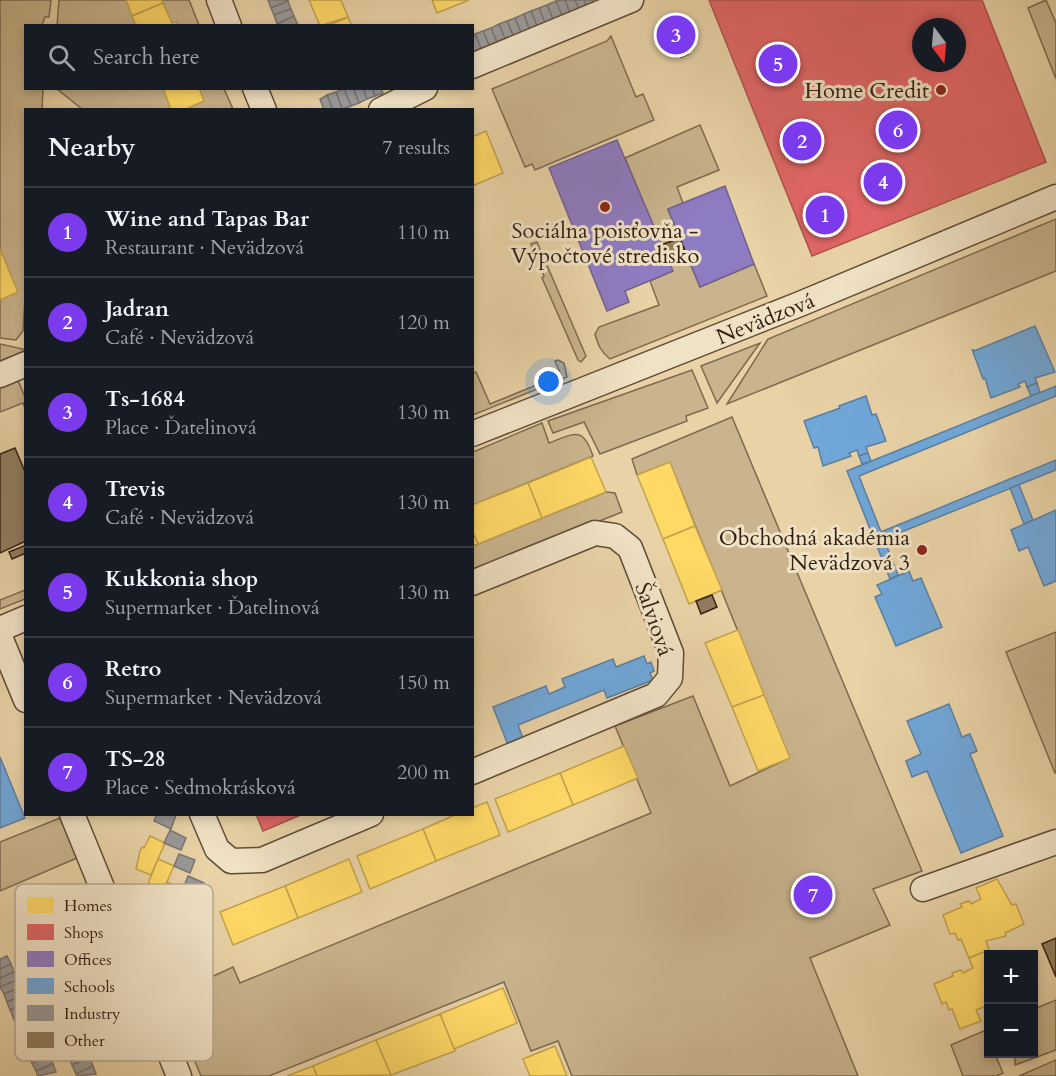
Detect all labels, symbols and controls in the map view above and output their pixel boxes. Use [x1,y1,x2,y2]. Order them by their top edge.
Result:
pin: 3 [656,12,696,57]
north arrow [912,18,966,72]
search box [24,24,474,90]
icon: search [45,41,78,74]
text: Search here [93,42,200,72]
pin: 5 [758,42,798,86]
place label: Home Credit [805,76,929,106]
marker: Home Credit [934,83,948,97]
pin: 6 [878,108,918,152]
pin: 2 [782,118,822,164]
text: Nearby [48,130,136,165]
text: 7 results [382,134,450,161]
pin: 4 [864,160,902,204]
pin: 1 [806,192,844,238]
marker: Sociálna poisťovňa - Výpočtové stredisko [598,200,612,214]
text: Wine and Tapas Bar [105,204,309,234]
place label: Sociálna poisťovňa - Výpočtové stredisko [511,216,699,271]
text: 1 [62,219,73,246]
text: 110 m [397,219,450,246]
text: Restaurant · Nevädzová [105,234,304,261]
street label: Nevädzová [712,285,819,352]
text: Jadran [105,294,169,324]
text: 2 [62,309,73,336]
text: 120 m [397,309,450,336]
text: Café · Nevädzová [105,324,254,351]
your location [534,367,563,396]
text: Ts-1684 [105,384,185,414]
text: 3 [62,399,73,426]
text: 130 m [397,399,450,426]
text: Place · Ďatelinová [105,414,257,441]
text: Trevis [105,474,165,504]
text: 4 [62,489,73,516]
text: 130 m [397,489,450,516]
text: Café · Nevädzová [105,504,254,531]
place label: Obchodná akadémia Nevädzová 3 [719,523,910,578]
marker: Obchodná akadémia Nevädzová 3 [915,543,929,557]
text: Kukkonia shop [105,564,258,594]
text: 5 [62,579,73,606]
text: 130 m [397,579,450,606]
street label: Šalviová [628,579,681,661]
text: Supermarket · Ďatelinová [105,594,320,621]
text: Retro [105,654,161,684]
text: 6 [62,669,73,696]
text: 150 m [397,669,450,696]
text: Supermarket · Nevädzová [105,684,322,711]
text: TS-28 [105,744,166,774]
text: 7 [62,759,73,786]
text: 200 m [397,759,450,786]
text: Place · Sedmokrásková [105,774,296,801]
pin: 7 [794,872,832,918]
legend [15,884,213,1061]
text: Homes [64,895,112,917]
text: Shops [64,922,103,944]
text: Offices [64,949,112,971]
map controls [984,950,1038,1058]
button: + [984,950,1038,1004]
text: Schools [64,976,115,998]
text: Industry [64,1003,121,1025]
button: − [984,1004,1038,1058]
text: Other [64,1030,105,1052]

